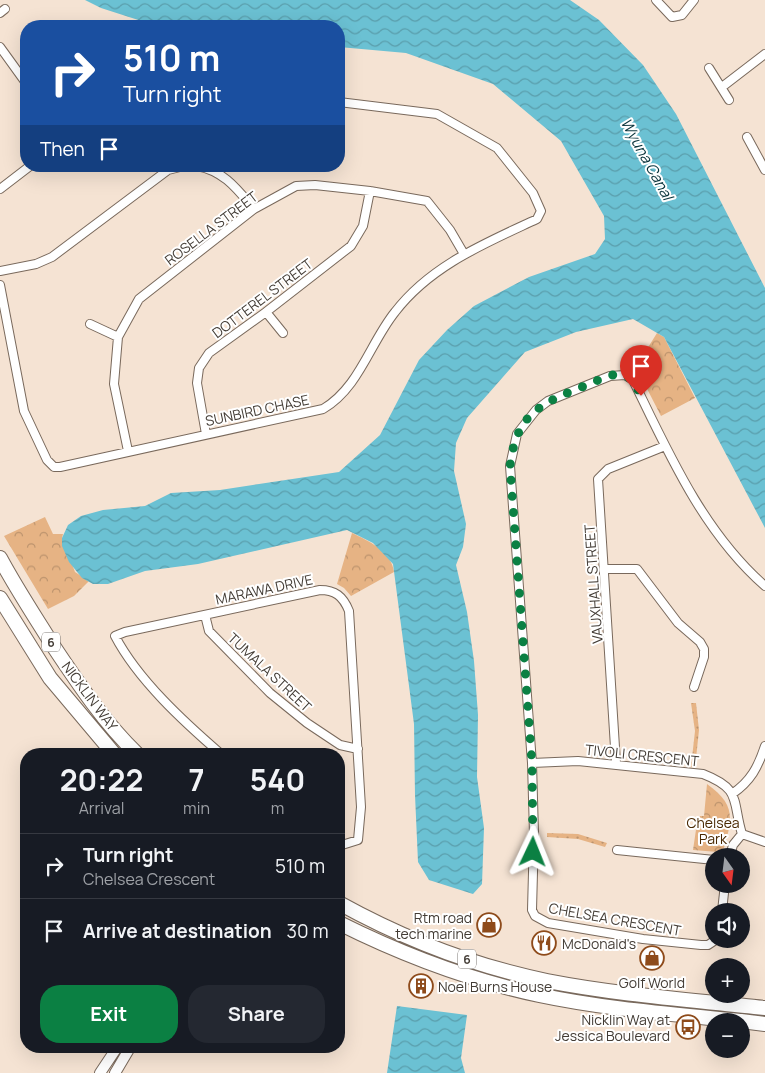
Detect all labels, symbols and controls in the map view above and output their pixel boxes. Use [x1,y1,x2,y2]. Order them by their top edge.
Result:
text: 510 m [123,34,220,82]
icon: right [40,40,105,105]
text: Turn right [123,79,221,109]
water label: Wyuna Canal [616,114,679,206]
icon: arrive [95,135,123,163]
text: Then [40,136,85,162]
street label: ROSELLA STREET [161,186,262,269]
street label: DOTTEREL STREET [208,254,317,342]
pin [620,345,662,396]
icon: arrive [627,352,655,380]
street label: SUNBIRD CHASE [203,390,311,430]
street label: VAUXHALL STREET [579,523,607,644]
street label: MARAWA DRIVE [214,569,314,609]
street label: TUMALA STREET [224,628,316,716]
road number: 6 [42,632,60,652]
street label: NICKLIN WAY [58,658,122,735]
street label: TIVOLI CRESCENT [584,740,700,770]
text: 20:22 [60,759,143,800]
text: 7 [188,759,205,800]
text: 540 [250,759,305,800]
text: Arrival [79,797,124,819]
text: min [183,797,210,819]
text: m [271,797,284,819]
park label: Chelsea Park [687,813,739,848]
position arrow [506,825,558,877]
text: Turn right [83,842,173,868]
north arrow [705,848,750,892]
map controls [705,848,750,1058]
icon: right [40,852,68,880]
text: 510 m [275,853,325,879]
text: Chelsea Crescent [83,868,215,890]
street label: CHELSEA CRESCENT [547,898,683,940]
button: sound [705,903,750,948]
place label: Rtm road tech marine [395,908,472,943]
shop icon: Rtm road tech marine [476,912,502,938]
icon: arrive [40,917,68,945]
text: Arrive at destination [83,918,272,944]
text: 30 m [287,918,329,944]
restaurant icon: McDonald's [531,930,557,956]
place label: McDonald's [562,934,636,953]
shop icon: Golf World [639,945,665,971]
road number: 6 [458,950,476,969]
button: + [705,958,750,1003]
building icon: Noel Burns House [408,973,434,999]
place label: Golf World [619,973,685,992]
place label: Noel Burns House [438,977,552,996]
button: Exit [40,985,178,1043]
button: Share [188,985,325,1043]
place label: Nicklin Way at Jessica Boulevard [555,1010,670,1045]
button: − [705,1013,750,1058]
bus stop icon: Nicklin Way at Jessica Boulevard [675,1014,701,1040]

